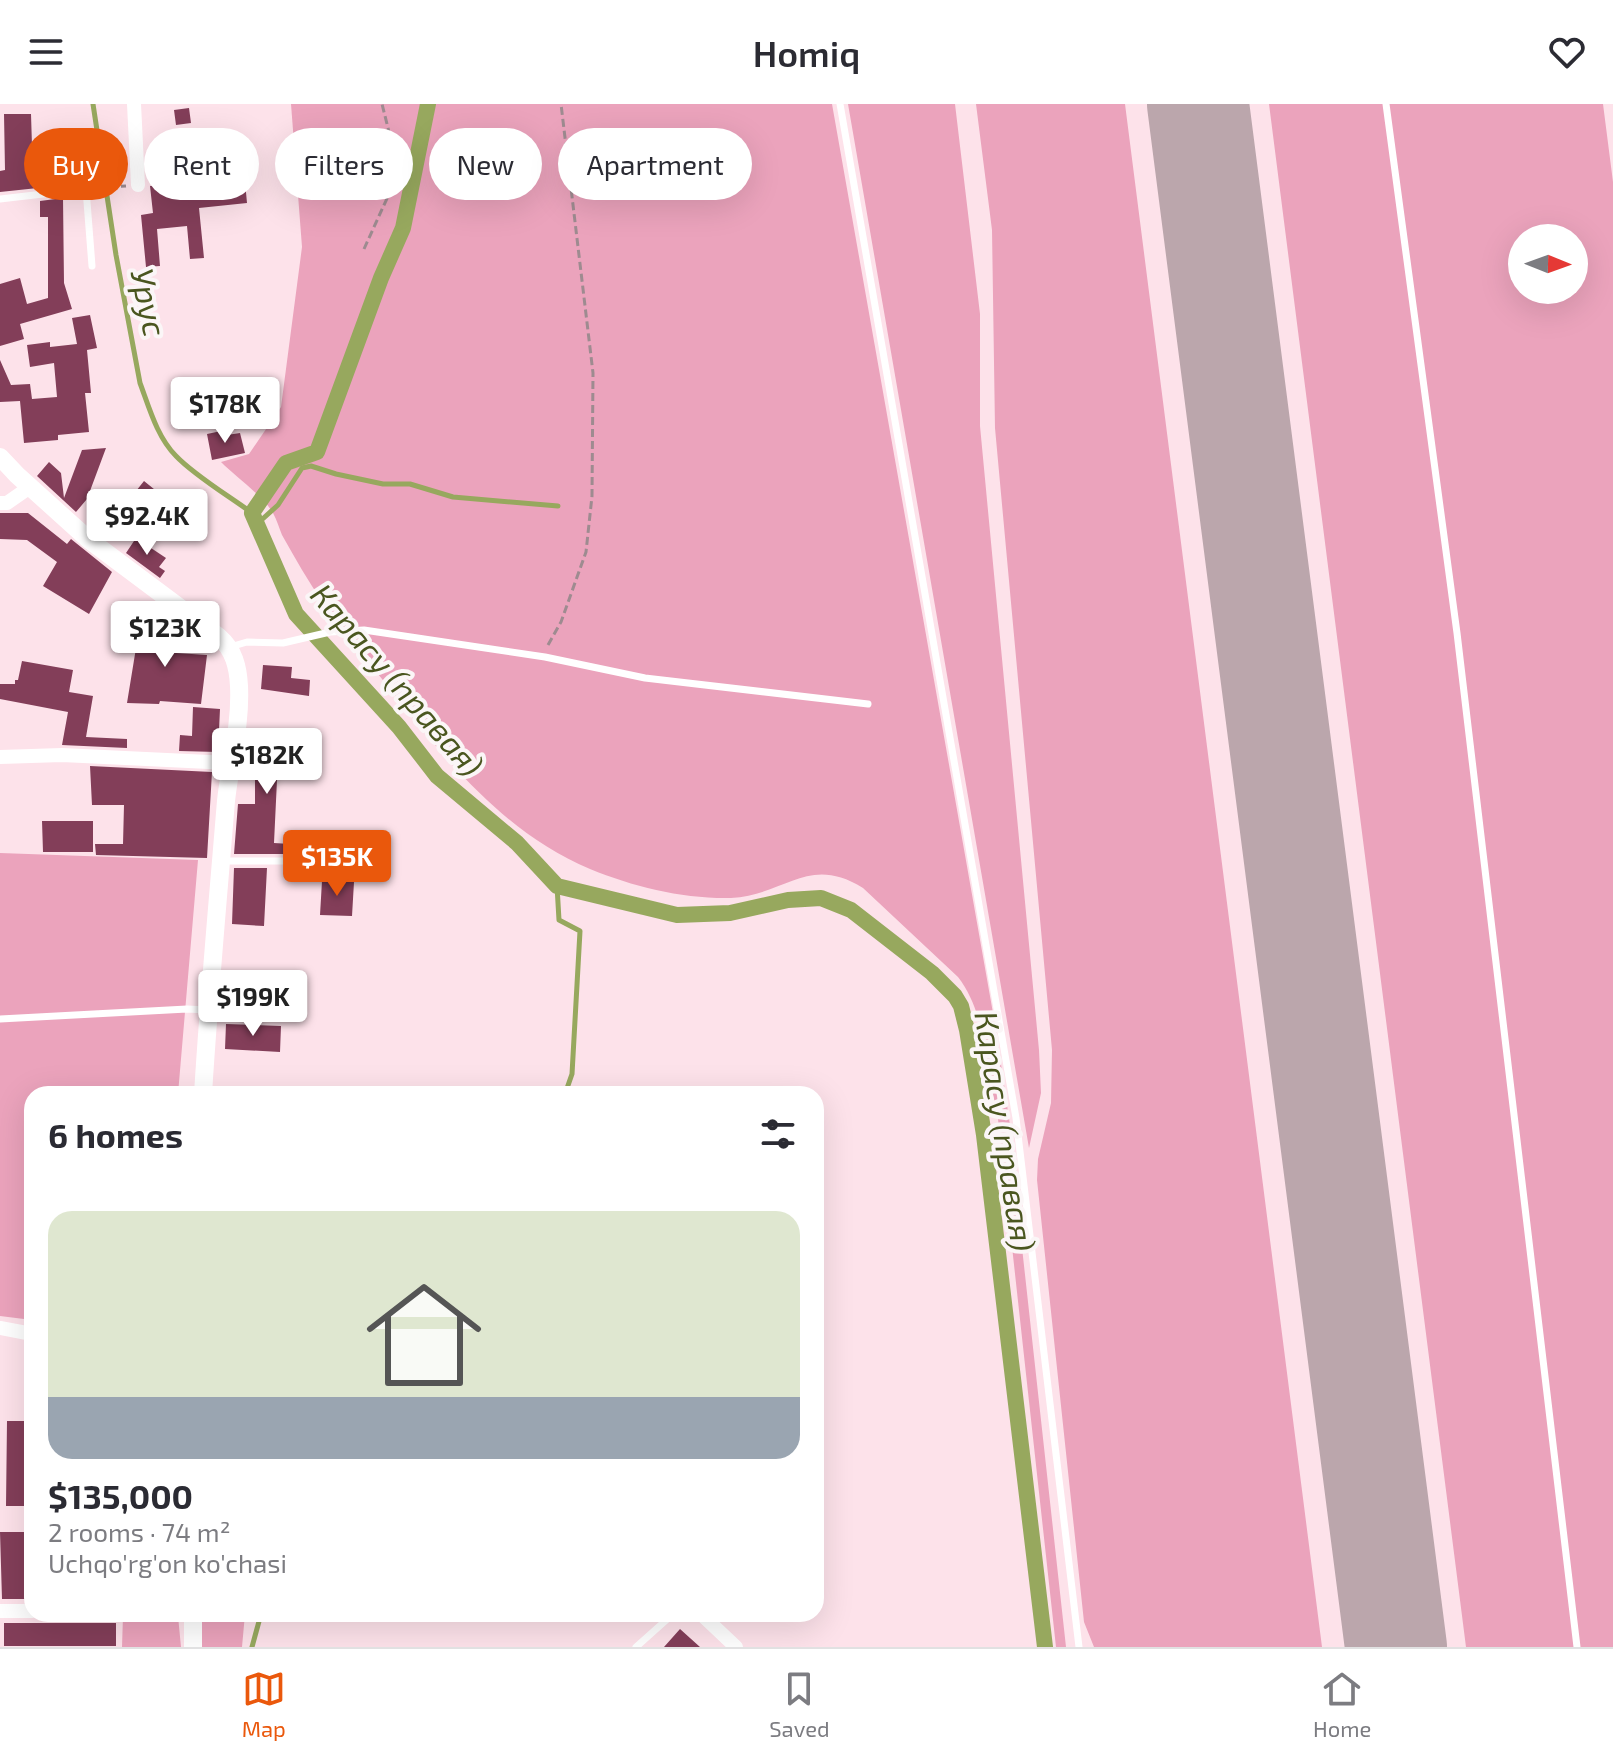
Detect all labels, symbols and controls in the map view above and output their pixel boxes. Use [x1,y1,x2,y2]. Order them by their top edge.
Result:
icon: menu [24,30,68,74]
icon: heart [1545,30,1589,74]
text: Homiq [753,31,860,74]
chip: Buy [24,128,128,200]
chip: Rent [144,128,259,200]
chip: Filters [275,128,413,200]
chip: New [429,128,542,200]
chip: Apartment [558,128,752,200]
north arrow [1508,224,1588,304]
map controls [1508,224,1588,304]
water label: Урус [124,265,176,339]
pin: $178K [169,377,281,445]
text: $178K [189,387,261,418]
pin: $92.4K [82,489,212,557]
text: $92.4K [105,499,189,530]
water label: Карасу (правая) [304,575,492,783]
pin: $123K [109,601,221,669]
text: $123K [129,611,201,642]
pin: $182K [211,728,323,796]
text: $182K [230,738,304,769]
pin: $135K [281,830,393,898]
text: $135K [301,840,373,871]
pin: $199K [197,970,309,1038]
text: $199K [216,980,290,1011]
water label: Карасу (правая) [968,1008,1044,1254]
icon: filters [756,1112,800,1156]
text: 6 homes [48,1114,183,1155]
icon: home [352,1263,496,1407]
text: $135,000 [48,1475,193,1516]
text: 2 rooms · 74 m² [48,1516,230,1547]
text: Uchqo'rg'on ko'chasi [48,1547,287,1578]
tab: Map [242,1667,286,1741]
tab: Saved [769,1667,830,1741]
tab: Home [1313,1667,1371,1741]

